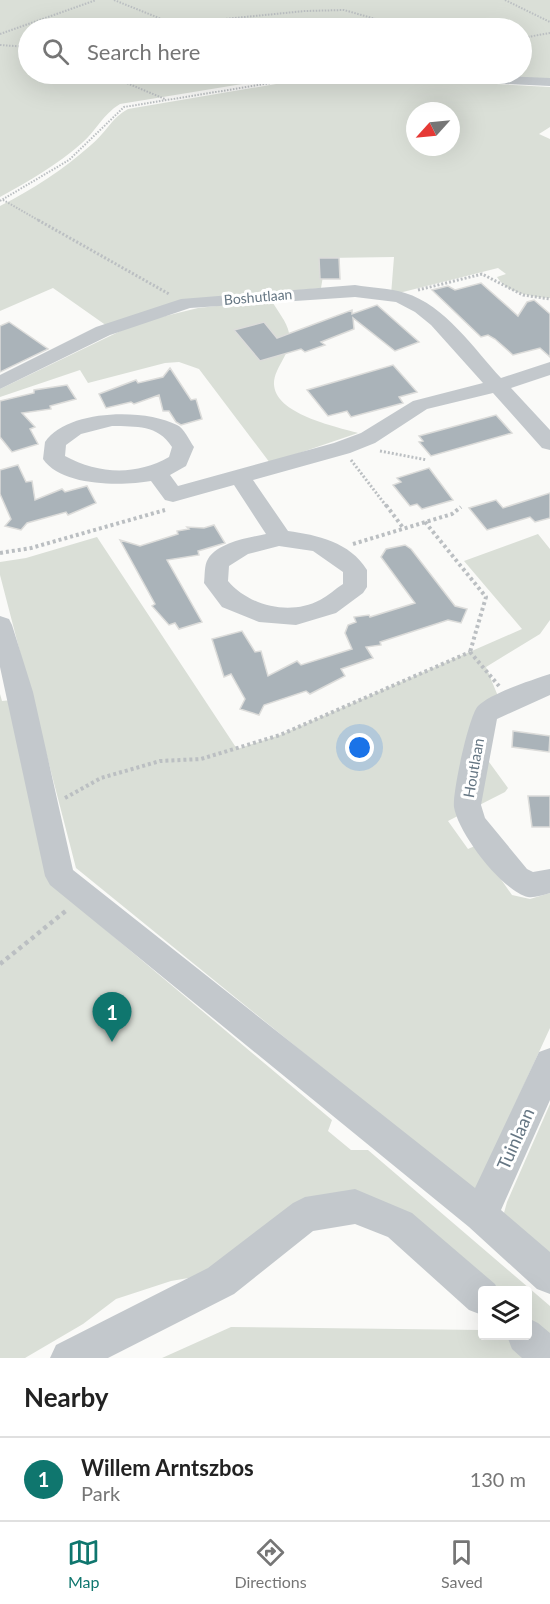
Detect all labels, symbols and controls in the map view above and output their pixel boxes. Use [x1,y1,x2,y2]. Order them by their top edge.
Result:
search box [18,18,532,84]
icon: search [39,35,72,68]
text: Search here [87,38,200,65]
north arrow [406,102,460,156]
street label: Boshutlaan [223,285,293,308]
your location [345,733,374,762]
street label: Houtlaan [459,737,487,799]
pin: 1 [92,992,132,1042]
street label: Tuinlaan [492,1104,538,1173]
map controls [478,1286,532,1340]
button: layers [478,1286,532,1340]
text: Nearby [24,1381,109,1413]
text: Willem Arntszbos [81,1454,254,1481]
text: 1 [38,1467,49,1491]
text: 130 m [470,1467,526,1491]
text: Park [81,1481,120,1505]
tab: Map [67,1536,100,1591]
tab: Directions [234,1536,307,1591]
tab: Saved [441,1536,483,1591]

